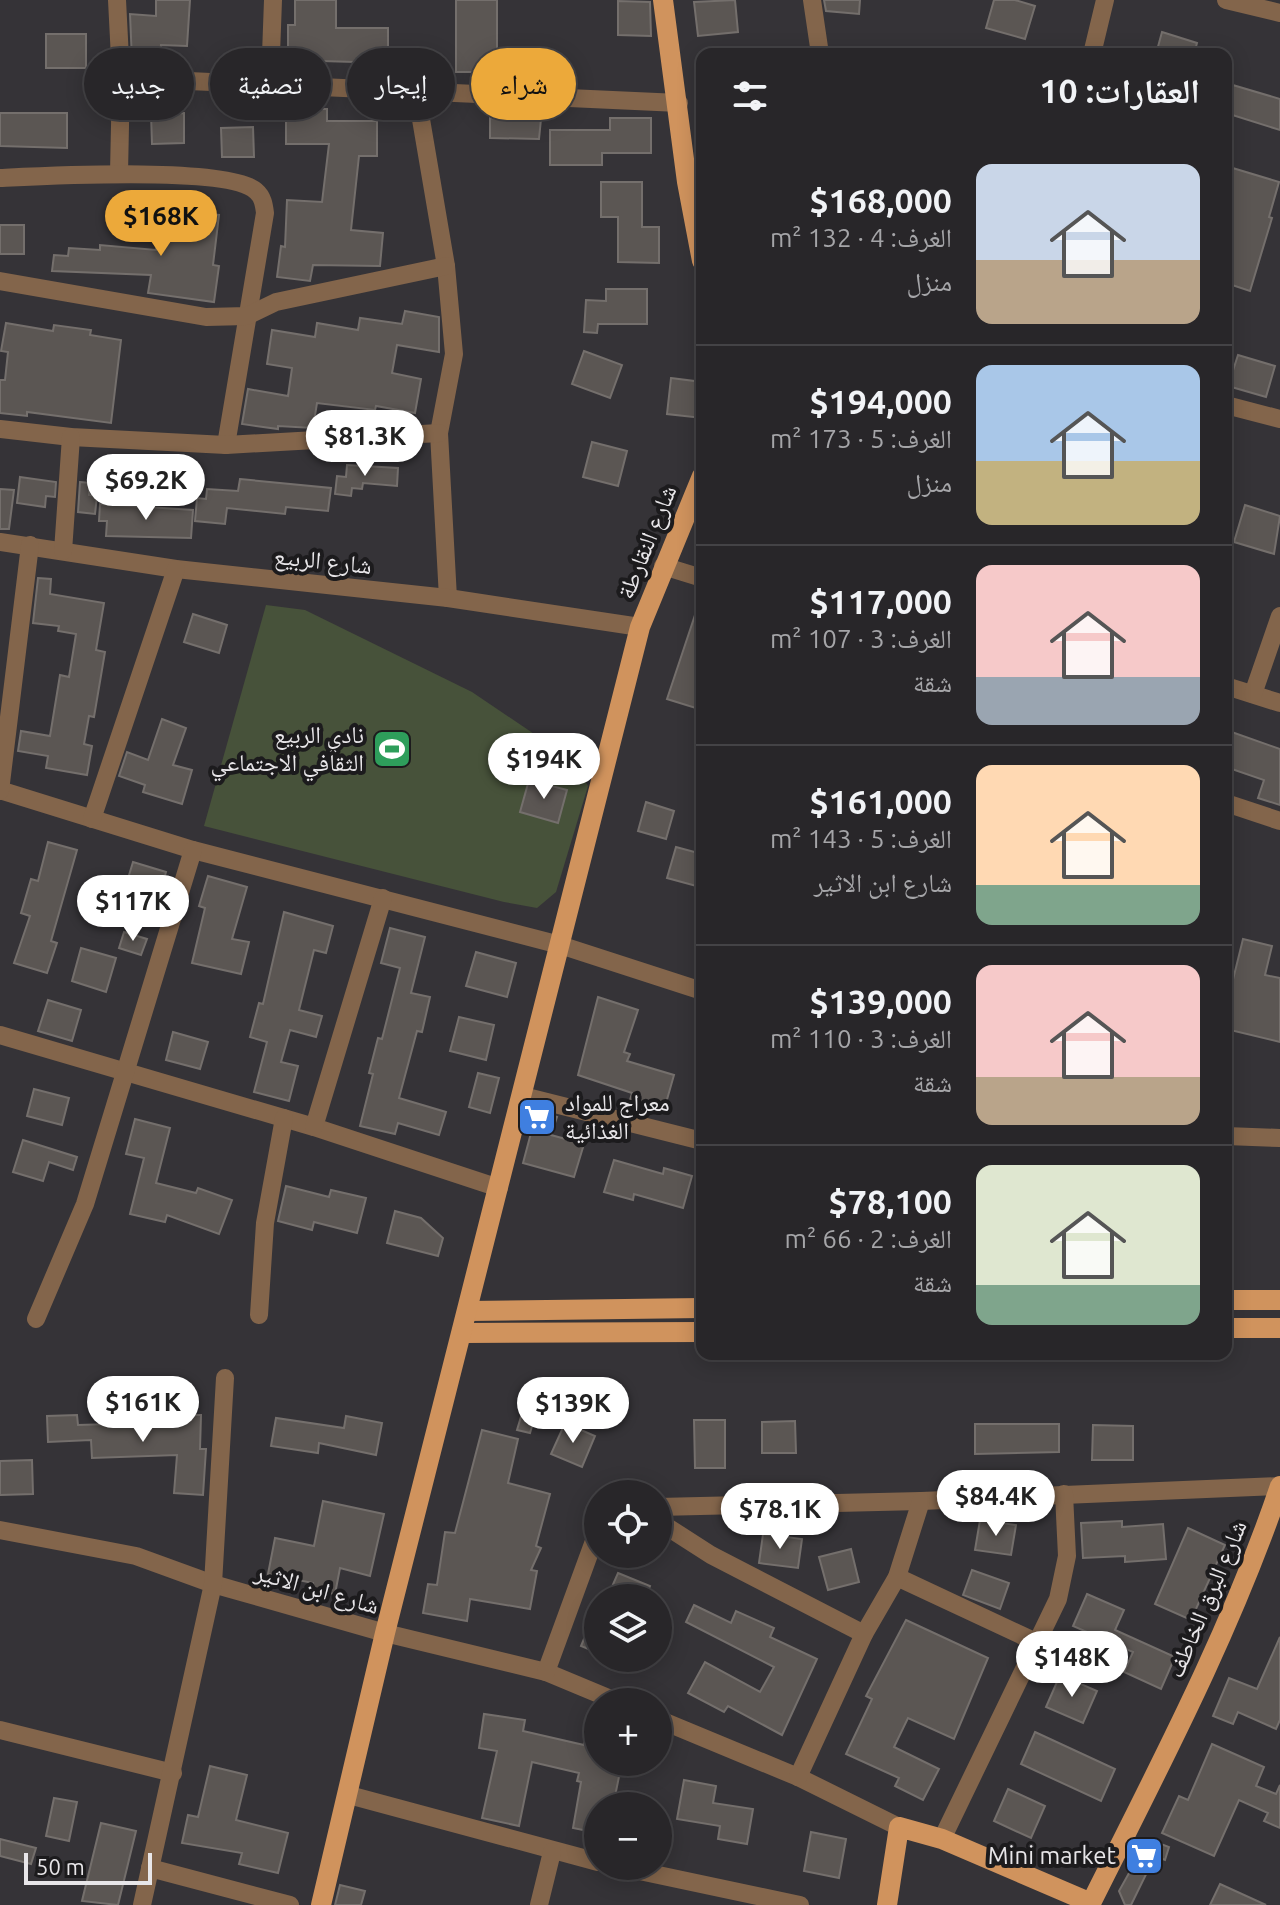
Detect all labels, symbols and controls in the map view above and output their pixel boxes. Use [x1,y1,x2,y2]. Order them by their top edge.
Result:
chip: جديد [84,48,194,120]
chip: تصفية [210,48,331,120]
chip: إيجار [347,48,455,120]
chip: شراء [471,48,576,120]
text: العقارات: 10 [1039,71,1200,109]
icon: filters [728,74,772,118]
text: $168,000 [809,181,952,219]
pin: $168K [105,190,217,258]
icon: home [1040,196,1136,292]
text: $168K [123,201,199,230]
text: الغرف: 4 · 132 m² [770,223,952,252]
text: منزل [907,267,952,296]
text: $194,000 [809,382,952,420]
icon: home [1040,397,1136,493]
pin: $81.3K [300,410,430,478]
text: $81.3K [324,421,406,450]
text: الغرف: 5 · 173 m² [770,424,952,453]
pin: $69.2K [81,454,211,522]
text: $69.2K [105,465,187,494]
text: منزل [907,468,952,497]
street label: شارع النقارطة [611,481,683,603]
street label: شارع الربيع [273,542,373,581]
text: $117,000 [809,582,952,620]
icon: home [1040,597,1136,693]
text: الغرف: 3 · 107 m² [770,624,952,653]
text: شقة [913,668,952,697]
place label: نادي الربيع الثقافي الاجتماعي [210,721,364,782]
sports icon: نادي الربيع الثقافي الاجتماعي [371,728,413,770]
pin: $194K [488,733,600,801]
text: $194K [506,744,582,773]
text: $161,000 [809,782,952,820]
icon: home [1040,797,1136,893]
text: الغرف: 5 · 143 m² [770,824,952,853]
text: شارع ابن الاثير [814,868,952,897]
pin: $117K [77,875,189,943]
text: $117K [95,886,171,915]
text: $139,000 [809,982,952,1020]
icon: home [1040,997,1136,1093]
text: الغرف: 3 · 110 m² [770,1024,952,1053]
text: شقة [913,1068,952,1097]
place label: معراج للمواد الغذائية [565,1089,670,1144]
supermarket icon: معراج للمواد الغذائية [516,1096,558,1138]
text: $78,100 [829,1182,952,1220]
icon: home [1040,1197,1136,1293]
text: الغرف: 2 · 66 m² [785,1224,952,1253]
text: شقة [913,1268,952,1297]
pin: $161K [87,1376,199,1444]
pin: $139K [517,1377,629,1445]
text: $161K [105,1387,181,1416]
text: $139K [535,1388,611,1417]
pin: $84.4K [931,1470,1061,1538]
map controls [584,1480,672,1880]
button: locate [584,1480,672,1568]
text: $84.4K [955,1481,1037,1510]
pin: $78.1K [715,1483,845,1551]
text: $78.1K [739,1494,821,1523]
street label: شارع البرق الخاطف [1161,1516,1254,1682]
street label: شارع ابن الاثير [251,1558,382,1621]
button: layers [584,1584,672,1672]
pin: $148K [1016,1631,1128,1699]
text: $148K [1034,1642,1110,1671]
button: + [584,1688,672,1776]
button: − [584,1792,672,1880]
supermarket icon: Mini market [1123,1835,1165,1877]
place label: Mini market [988,1842,1117,1869]
scale bar [24,1849,152,1885]
text: 50 m [36,1854,85,1879]

